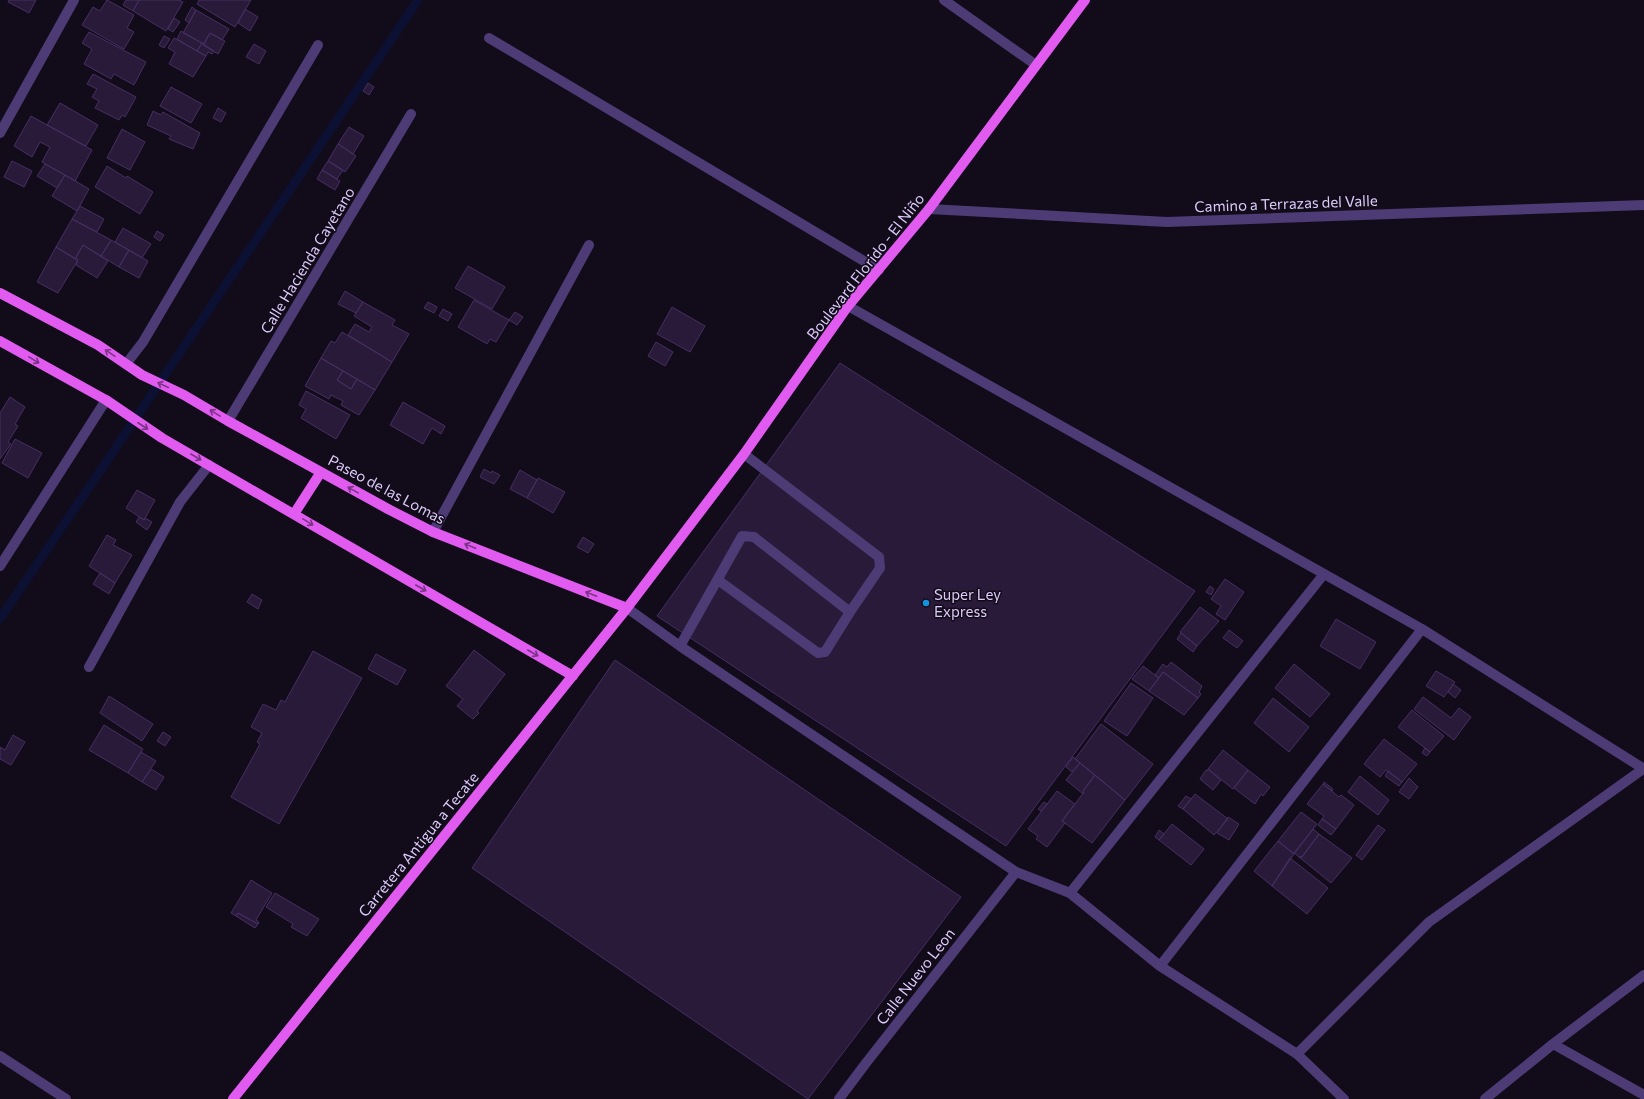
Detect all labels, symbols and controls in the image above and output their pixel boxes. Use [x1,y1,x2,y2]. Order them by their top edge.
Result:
street label: Calle Hacienda Cayetano [256,184,358,336]
street label: Boulevard Florido - El Niño [802,189,928,343]
street label: Camino a Terrazas del Valle [1194,191,1378,215]
one-way arrow [105,349,116,357]
one-way arrow [28,356,39,364]
one-way arrow [157,381,169,388]
one-way arrow [209,409,221,417]
one-way arrow [138,422,149,430]
street label: Paseo de las Lomas [325,451,449,528]
one-way arrow [190,454,202,462]
one-way arrow [348,485,360,493]
one-way arrow [302,519,314,527]
one-way arrow [465,542,477,550]
one-way arrow [415,584,427,592]
place label: Super Ley Express [934,585,1001,620]
one-way arrow [586,590,598,598]
marker: Super Ley Express [921,598,931,608]
one-way arrow [527,650,539,658]
street label: Carretera Antigua a Tecate [354,768,482,920]
street label: Calle Nuevo Leon [872,924,958,1028]

